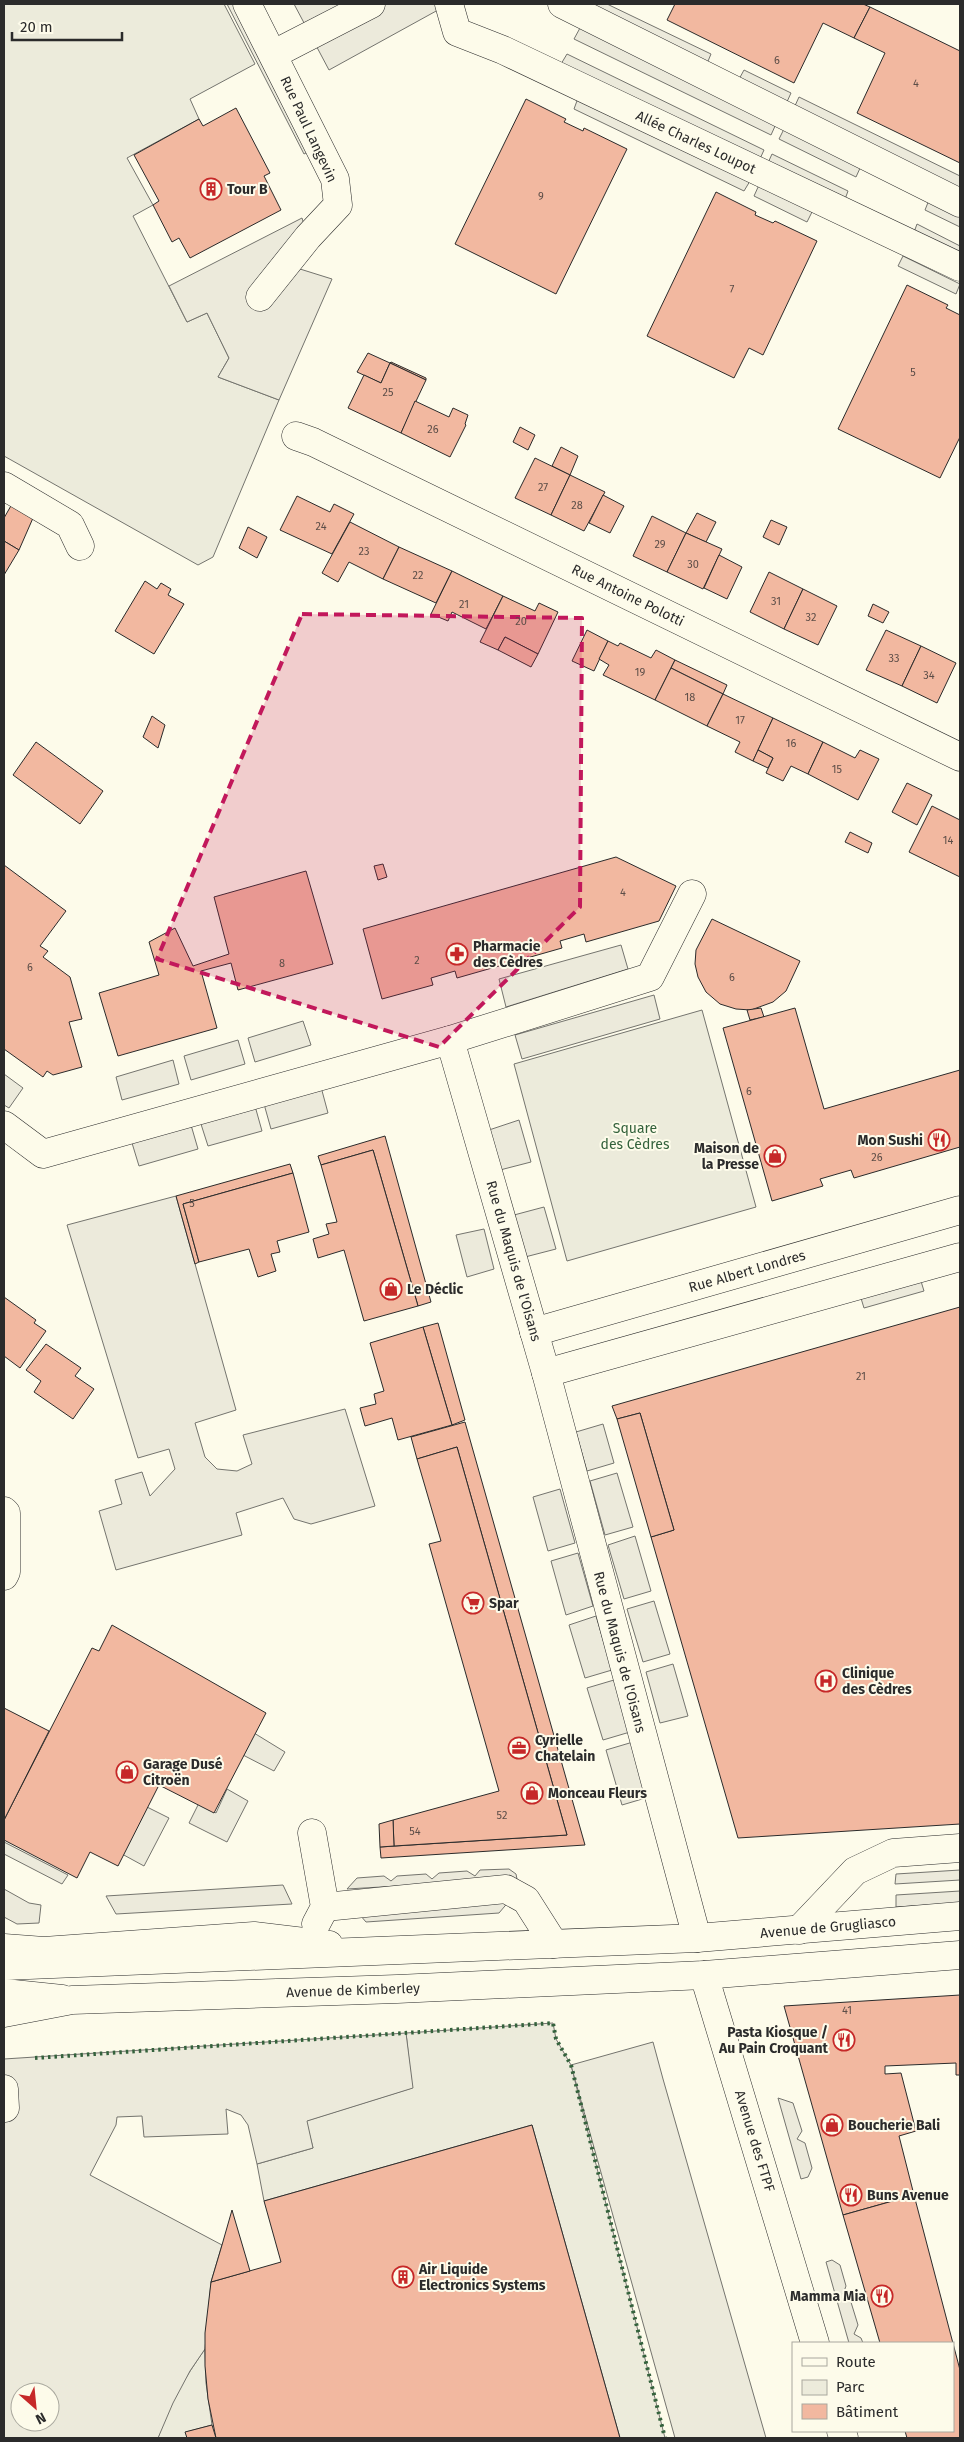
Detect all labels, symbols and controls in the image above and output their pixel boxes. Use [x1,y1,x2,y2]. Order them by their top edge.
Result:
scale bar [12,10,122,42]
text: 20 m [20,18,53,36]
house number: 6 [774,54,780,67]
street label: Rue Paul Langevin [276,73,341,185]
house number: 4 [913,77,919,90]
street label: Allée Charles Loupot [633,107,759,178]
building icon: Tour B [199,177,223,201]
place label: Tour B [227,181,268,198]
house number: 9 [538,190,544,203]
house number: 7 [730,283,735,296]
house number: 5 [910,366,916,379]
house number: 25 [383,386,394,399]
house number: 26 [427,423,439,436]
house number: 27 [538,481,548,494]
house number: 28 [571,499,583,512]
house number: 24 [316,520,327,533]
house number: 29 [654,538,666,551]
house number: 23 [359,545,369,558]
house number: 30 [687,558,699,571]
street label: Rue Antoine Polotti [569,561,687,630]
house number: 22 [413,569,423,582]
house number: 31 [771,595,781,608]
house number: 21 [459,598,469,611]
house number: 32 [806,611,816,624]
house number: 20 [515,615,527,628]
house number: 33 [889,652,899,665]
house number: 19 [635,666,645,679]
house number: 34 [923,669,935,682]
house number: 18 [685,691,695,704]
house number: 17 [735,714,745,727]
house number: 16 [786,737,796,750]
house number: 15 [832,763,843,776]
house number: 14 [943,834,953,847]
house number: 4 [620,886,626,899]
place label: Pharmacie des Cèdres [473,938,543,971]
pharmacy icon: Pharmacie des Cèdres [445,942,469,966]
house number: 2 [414,954,420,967]
house number: 8 [279,957,285,970]
house number: 6 [27,961,33,974]
house number: 6 [729,971,735,984]
house number: 6 [746,1085,752,1098]
park label: Square des Cèdres [601,1120,670,1153]
restaurant icon: Mon Sushi [927,1128,951,1152]
place label: Mon Sushi [858,1132,923,1149]
place label: Maison de la Presse [694,1140,759,1173]
shop icon: Maison de la Presse [763,1144,787,1168]
house number: 26 [871,1151,883,1164]
street label: Rue du Maquis de l'Oisans [482,1179,545,1344]
house number: 5 [189,1197,195,1210]
street label: Rue Albert Londres [687,1247,808,1296]
shop icon: Le Déclic [379,1277,403,1301]
place label: Le Déclic [407,1281,464,1298]
house number: 21 [856,1370,866,1383]
street label: Rue du Maquis de l'Oisans [590,1570,649,1735]
supermarket icon: Spar [461,1591,485,1615]
place label: Spar [489,1595,519,1612]
place label: Clinique des Cèdres [842,1665,912,1698]
hospital icon: Clinique des Cèdres [814,1669,838,1693]
place label: Cyrielle Chatelain [535,1732,595,1765]
office icon: Cyrielle Chatelain [507,1736,531,1760]
place label: Garage Dusé Citroën [143,1756,223,1789]
shop icon: Garage Dusé Citroën [115,1760,139,1784]
shop icon: Monceau Fleurs [520,1781,544,1805]
place label: Monceau Fleurs [548,1785,647,1802]
house number: 52 [497,1809,507,1822]
house number: 54 [409,1825,421,1838]
street label: Avenue de Grugliasco [759,1913,897,1942]
street label: Avenue de Kimberley [286,1980,420,2001]
house number: 41 [842,2004,852,2017]
place label: Pasta Kiosque / Au Pain Croquant [718,2024,829,2057]
restaurant icon: Pasta Kiosque / Au Pain Croquant [832,2028,856,2052]
street label: Avenue des FTPF [731,2088,778,2194]
shop icon: Boucherie Bali [820,2113,844,2137]
place label: Boucherie Bali [848,2117,940,2134]
restaurant icon: Buns Avenue [839,2183,863,2207]
place label: Buns Avenue [867,2187,949,2204]
place label: Air Liquide Electronics Systems [418,2261,546,2294]
building icon: Air Liquide Electronics Systems [391,2265,415,2289]
restaurant icon: Mamma Mia [870,2284,894,2308]
place label: Mamma Mia [790,2288,866,2305]
legend [792,2342,954,2432]
text: Route [836,2353,876,2371]
text: Parc [836,2378,865,2396]
north arrow [10,2382,60,2432]
text: Bâtiment [836,2403,899,2421]
text: N [33,2408,49,2428]

